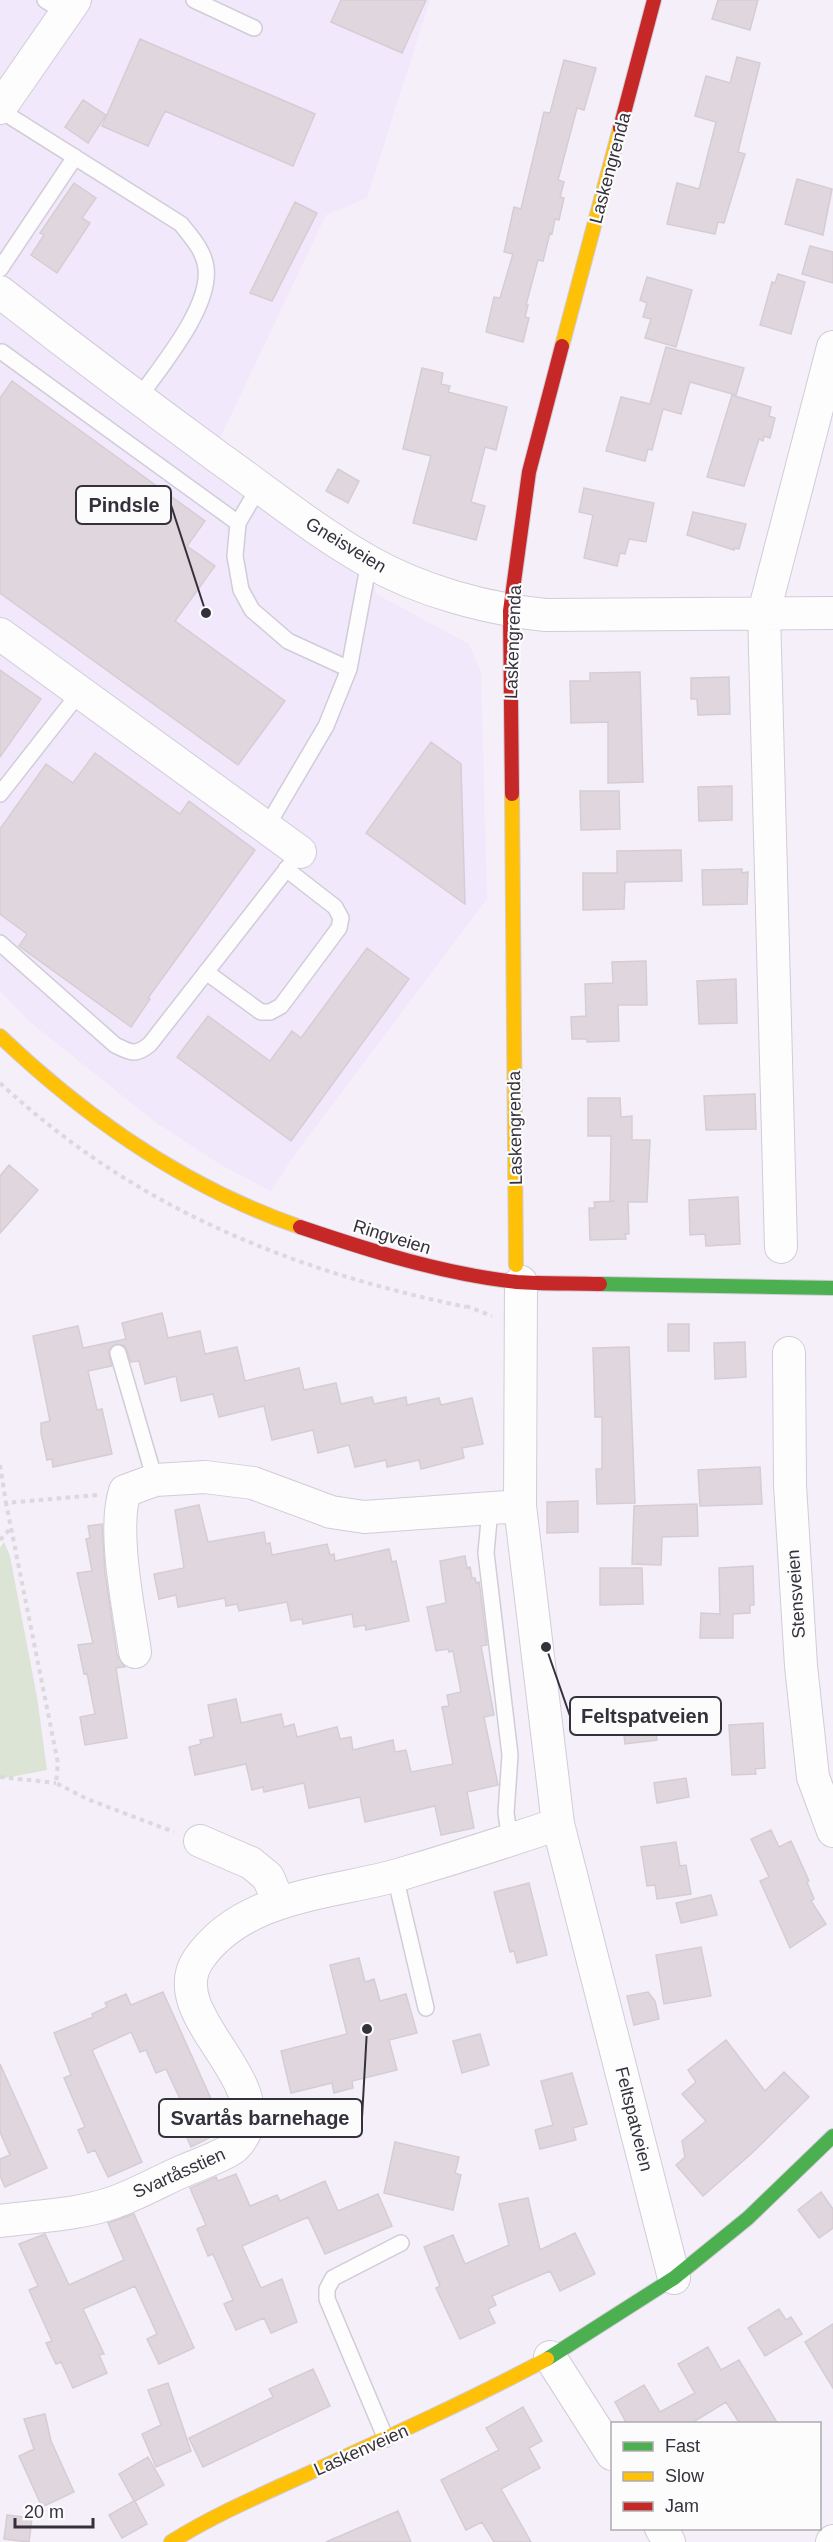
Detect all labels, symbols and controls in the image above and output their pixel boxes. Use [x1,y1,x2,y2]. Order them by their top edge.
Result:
street label: Laskengrenda [586,109,635,226]
callout: Pindsle [76,486,171,524]
text: Pindsle [88,494,160,516]
street label: Gneisveien [302,513,390,577]
street label: Laskengrenda [501,584,525,699]
street label: Laskengrenda [504,1070,526,1185]
street label: Ringveien [351,1216,433,1258]
street label: Stensveien [783,1549,809,1639]
callout: Feltspatveien [570,1697,721,1735]
text: Feltspatveien [581,1705,709,1727]
street label: Feltspatveien [611,2065,657,2173]
callout: Svartås barnehage [159,2099,362,2137]
text: Svartås barnehage [171,2107,349,2129]
street label: Svartåsstien [130,2144,228,2202]
street label: Laskenveien [311,2420,411,2480]
legend [611,2422,821,2530]
text: Fast [665,2436,700,2456]
text: Slow [665,2466,705,2486]
scale bar [15,2491,93,2529]
text: Jam [665,2496,699,2516]
text: 20 m [24,2502,64,2522]

